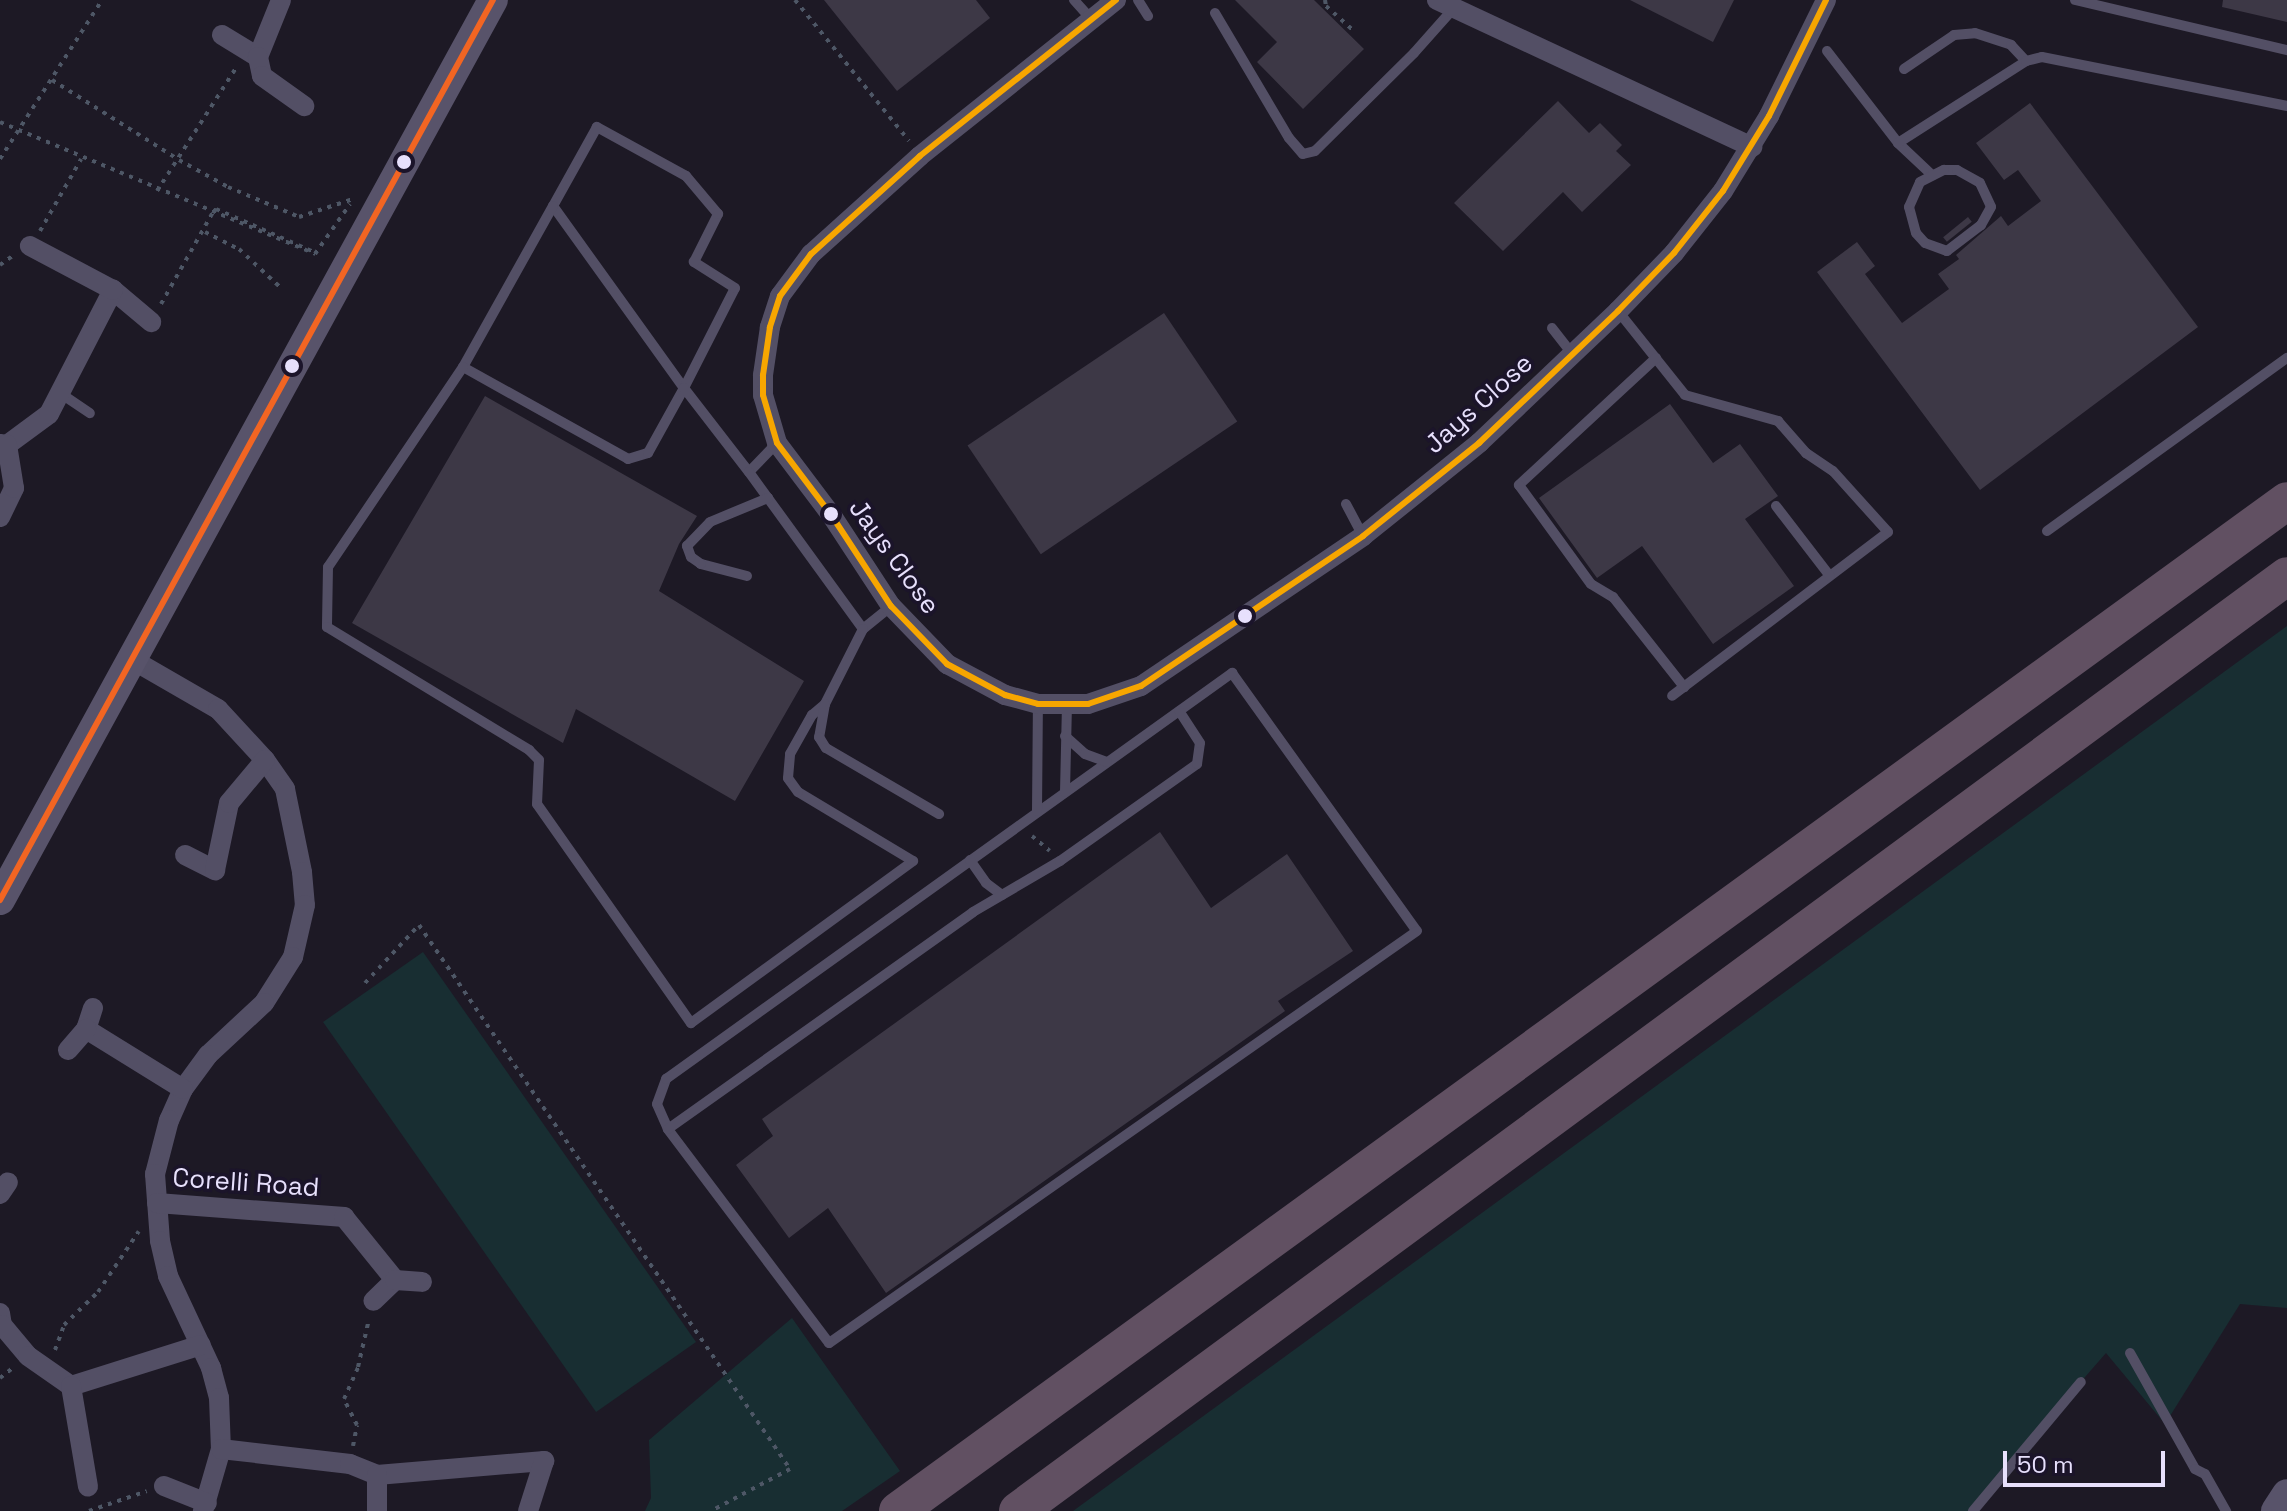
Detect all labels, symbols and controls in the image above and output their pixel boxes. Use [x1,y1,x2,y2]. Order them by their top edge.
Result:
unlabelled marker [396,154,412,170]
street label: Jays Close [1419,348,1539,460]
unlabelled marker [284,358,300,374]
street label: Jays Close [842,494,946,620]
unlabelled marker [823,506,839,522]
unlabelled marker [1237,608,1253,624]
street label: Corelli Road [172,1162,320,1204]
scale bar [2007,1435,2169,1485]
text: 50 m [2017,1449,2074,1480]

